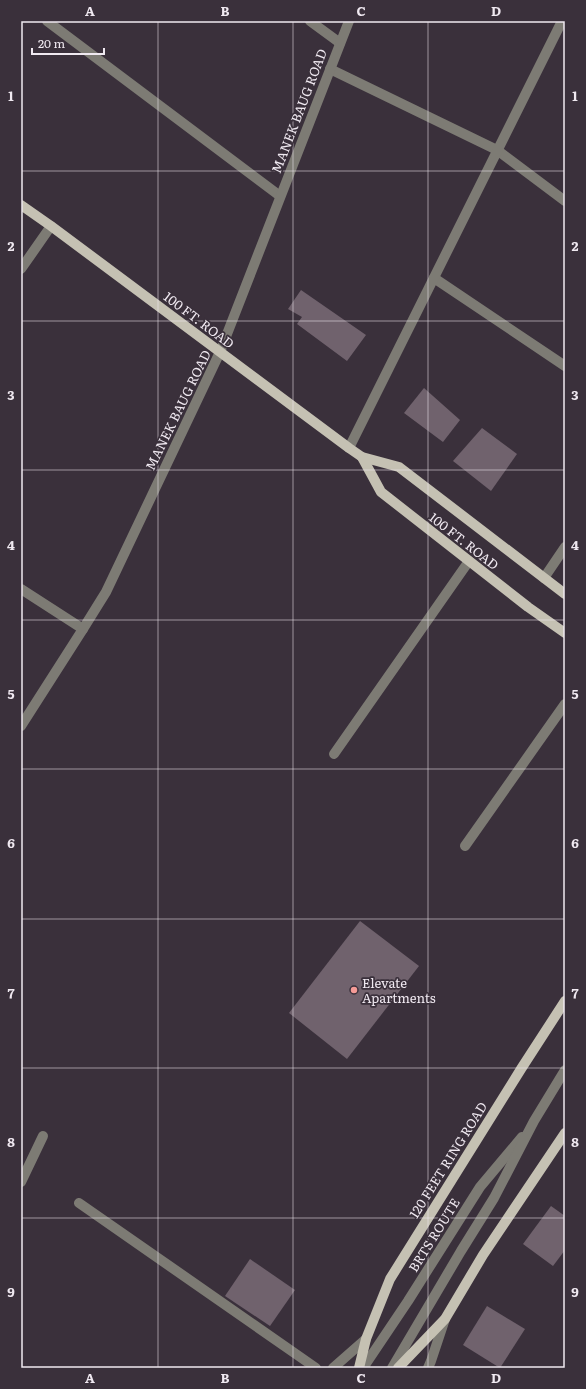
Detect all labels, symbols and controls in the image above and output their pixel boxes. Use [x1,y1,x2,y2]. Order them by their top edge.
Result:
text: A [85,1,95,20]
text: B [221,1,230,20]
text: C [356,1,366,20]
text: D [491,1,501,20]
scale bar [32,30,104,56]
text: 20 m [38,34,65,52]
street label: MANEK BAUG ROAD [266,46,331,176]
text: 1 [8,86,14,105]
text: 1 [572,86,578,105]
text: 2 [8,236,15,255]
text: 2 [572,236,579,255]
street label: 100 FT. ROAD [160,287,239,352]
street label: MANEK BAUG ROAD [140,346,215,473]
text: 3 [7,385,15,404]
text: 3 [571,385,579,404]
street label: 100 FT. ROAD [425,507,503,574]
text: 4 [7,535,15,554]
text: 4 [571,535,579,554]
text: 5 [7,684,15,703]
text: 5 [571,684,579,703]
text: 6 [7,833,15,852]
text: 6 [571,833,579,852]
place label: Elevate Apartments [362,973,436,1007]
text: 7 [7,983,15,1002]
text: 7 [571,983,579,1002]
marker: Elevate Apartments [349,985,359,995]
street label: 120 FEET RING ROAD [404,1098,491,1222]
text: 8 [7,1132,15,1151]
text: 8 [571,1132,579,1151]
street label: BRTS ROUTE [403,1194,464,1275]
text: 9 [7,1282,15,1301]
text: 9 [571,1282,579,1301]
text: A [85,1368,95,1387]
text: B [221,1368,230,1387]
text: C [356,1368,366,1387]
text: D [491,1368,501,1387]

